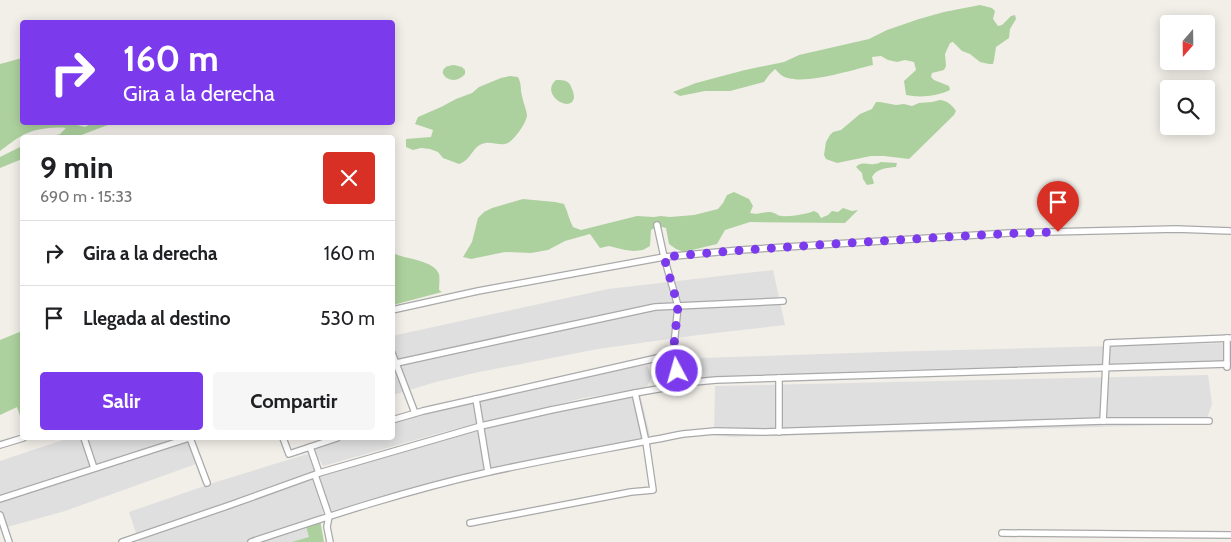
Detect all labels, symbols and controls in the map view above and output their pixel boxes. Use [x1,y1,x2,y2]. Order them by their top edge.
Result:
north arrow [1160,15,1215,70]
map controls [1160,15,1215,135]
text: 160 m [123,37,219,80]
icon: right [40,40,105,105]
text: Gira a la derecha [123,80,275,107]
button: search [1160,80,1215,135]
text: 9 min [40,149,113,186]
button: close [323,152,375,204]
pin [1037,181,1079,232]
text: 690 m · 15:33 [40,187,133,206]
icon: arrive [1044,188,1072,216]
icon: right [40,239,68,267]
text: Gira a la derecha [83,242,218,265]
text: 160 m [324,242,375,265]
icon: arrive [40,304,68,332]
text: Llegada al destino [83,307,230,330]
text: 530 m [320,307,375,330]
position arrow [650,344,702,396]
button: Salir [40,372,203,430]
button: Compartir [213,372,375,430]

